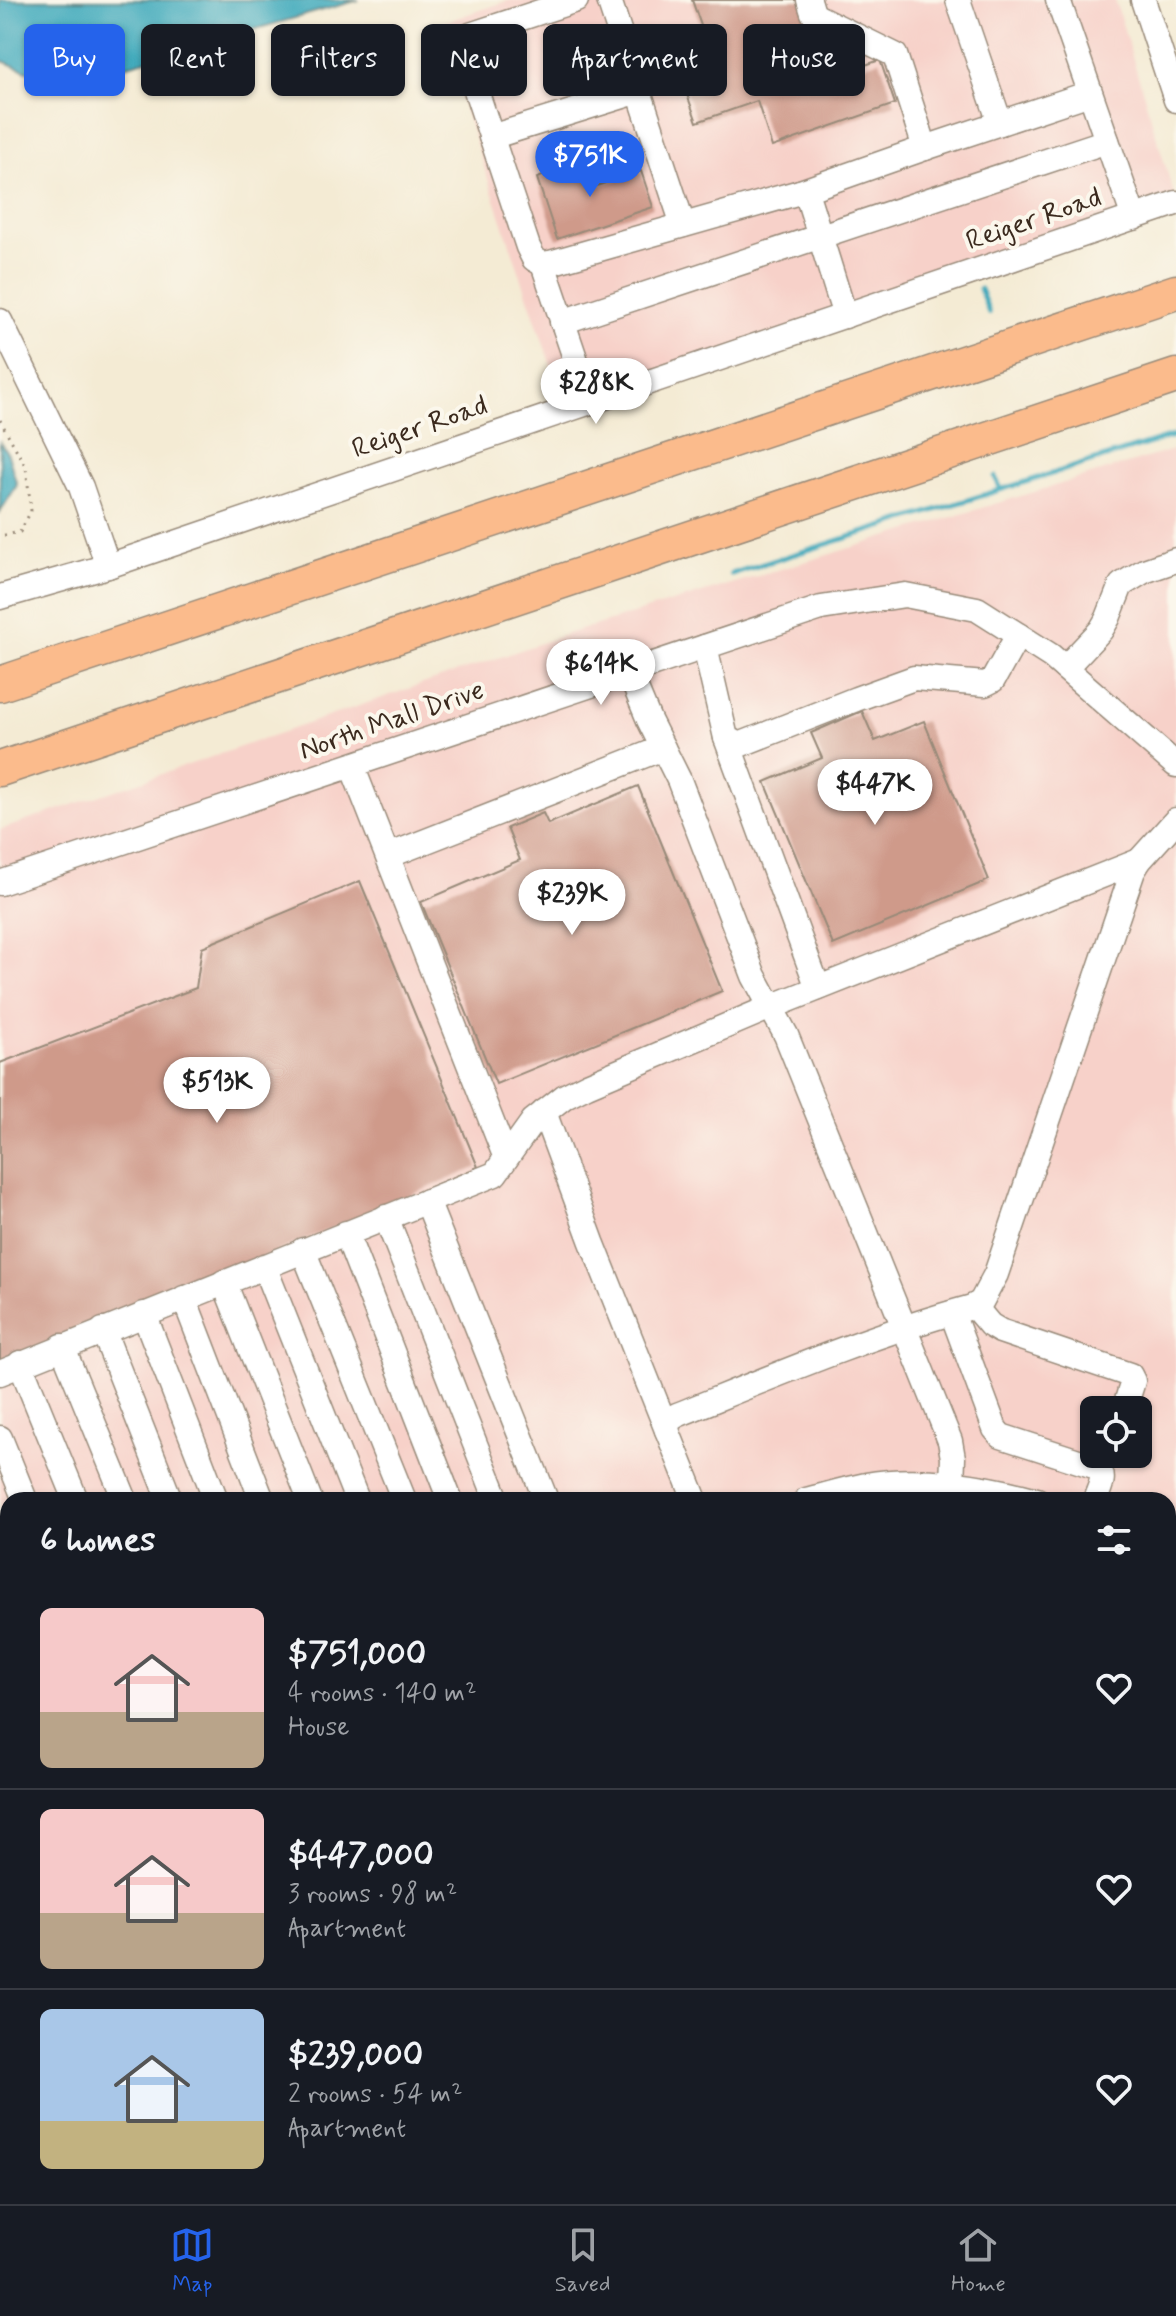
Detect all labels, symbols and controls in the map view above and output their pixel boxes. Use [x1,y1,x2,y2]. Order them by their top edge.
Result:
chip: Buy [24,24,125,96]
chip: Rent [141,24,255,96]
chip: Filters [271,24,405,96]
chip: New [421,24,527,96]
chip: Apartment [543,24,727,96]
chip: House [743,24,865,96]
pin: $751K [534,131,646,199]
text: $751K [553,140,627,174]
street label: Reiger Road [961,180,1107,260]
pin: $288K [540,358,652,426]
text: $288K [559,367,633,401]
street label: Reiger Road [347,388,493,468]
pin: $614K [545,639,657,707]
text: $614K [564,648,638,682]
street label: North Mall Drive [295,672,489,770]
pin: $447K [819,759,931,827]
text: $447K [835,768,915,802]
pin: $239K [516,869,628,937]
text: $239K [536,878,608,912]
pin: $513K [161,1057,273,1125]
text: $513K [181,1066,253,1100]
map controls [1080,1396,1152,1468]
button: locate [1080,1396,1152,1468]
text: 6 homes [40,1518,155,1563]
icon: filters [1092,1518,1136,1562]
text: $751,000 [288,1632,426,1677]
icon: home [104,1640,200,1736]
icon: heart [1092,1666,1136,1710]
text: 4 rooms · 140 m² [288,1677,477,1711]
text: House [288,1711,349,1745]
text: $447,000 [288,1833,434,1878]
icon: home [104,1841,200,1937]
icon: heart [1092,1867,1136,1911]
text: 3 rooms · 98 m² [288,1878,457,1912]
text: Apartment [288,1912,406,1946]
text: $239,000 [288,2033,423,2078]
icon: home [104,2041,200,2137]
icon: heart [1092,2067,1136,2111]
text: 2 rooms · 54 m² [288,2078,463,2112]
text: Apartment [288,2112,406,2146]
tab: Map [170,2223,214,2299]
tab: Saved [555,2223,610,2299]
tab: Home [951,2223,1006,2299]

